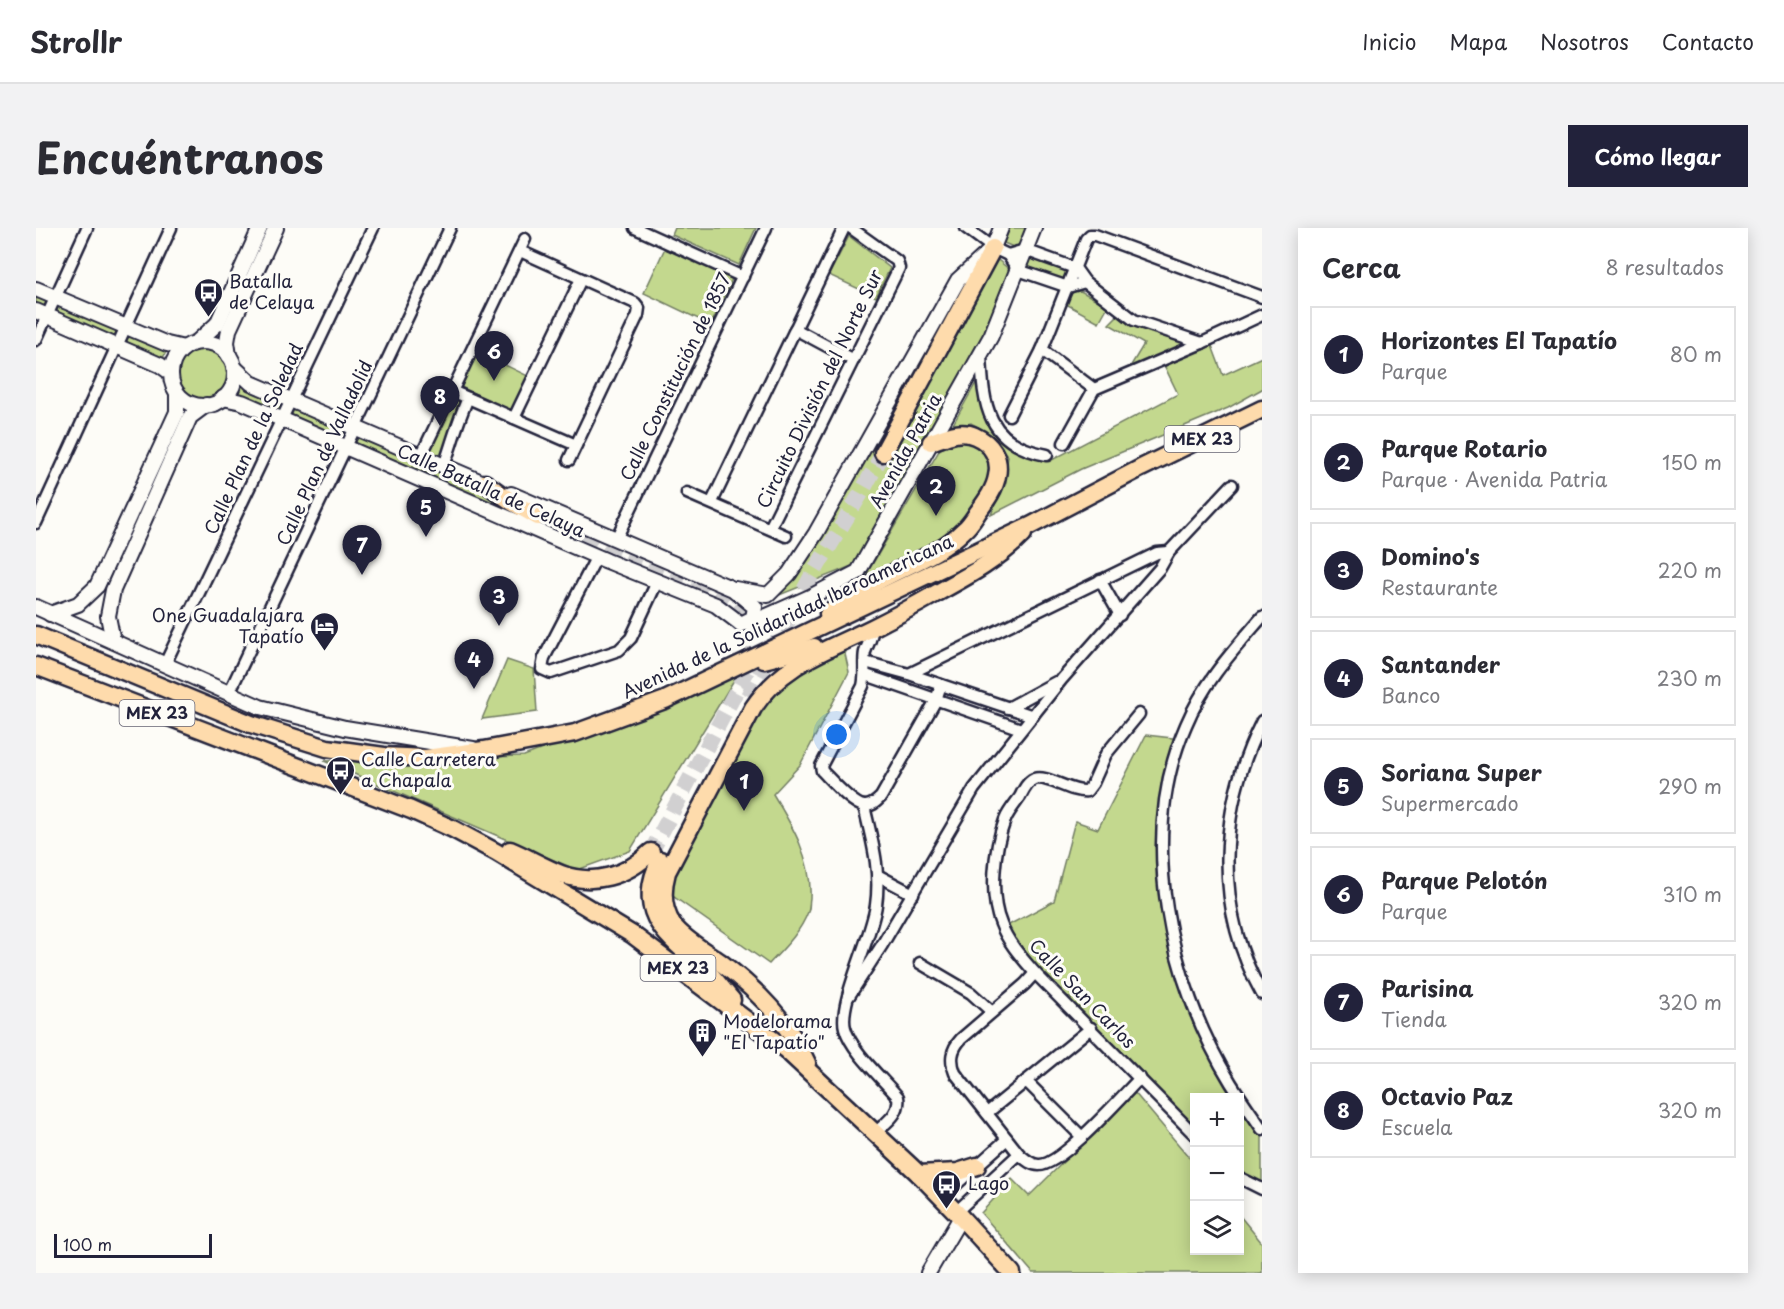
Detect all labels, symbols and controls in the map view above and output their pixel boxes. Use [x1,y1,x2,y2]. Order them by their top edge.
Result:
text: Strollr [30,20,122,63]
text: Inicio [1362,25,1416,57]
text: Mapa [1449,25,1507,57]
text: Nosotros [1540,25,1629,57]
text: Contacto [1662,25,1754,57]
text: Encuéntranos [36,125,324,188]
button: Cómo llegar [1568,125,1748,187]
text: Cerca [1322,248,1401,287]
text: 8 resultados [1605,252,1724,282]
street label: Circuito División del Norte Sur [749,264,889,512]
place label: Batalla de Celaya [229,267,315,315]
street label: Calle Constitución de 1857 [612,268,737,485]
bus stop icon: Batalla de Celaya [192,276,224,318]
text: Horizontes El Tapatío [1381,323,1617,356]
pin: 6 [474,332,514,381]
street label: Calle Plan de la Soledad [196,338,309,539]
text: 1 [1339,339,1348,369]
text: 80 m [1670,339,1722,369]
street label: Calle Plan de Valladolid [269,355,378,549]
text: Parque [1381,356,1448,386]
pin: 8 [420,376,460,426]
street label: Avenida Patria [862,387,948,513]
road number: MEX 23 [1164,426,1240,452]
text: Parque Rotario [1381,431,1547,464]
street label: Calle Batalla de Celaya [393,436,591,544]
text: 2 [1336,447,1351,477]
text: 150 m [1662,447,1722,477]
text: Parque · Avenida Patria [1381,464,1607,494]
pin: 2 [916,466,956,516]
pin: 5 [406,488,446,537]
pin: 7 [342,526,382,575]
street label: Avenida de la Solidaridad Iberoamericana [617,527,958,704]
text: Domino's [1381,539,1480,572]
text: 3 [1337,555,1350,585]
text: 220 m [1658,555,1722,585]
text: Restaurante [1381,572,1498,602]
pin: 3 [480,576,518,626]
place label: One Guadalajara Tapatío [152,601,304,649]
hotel icon: One Guadalajara Tapatío [309,610,341,652]
pin: 4 [454,640,494,689]
text: Santander [1381,647,1500,680]
text: 4 [1337,663,1350,693]
text: 230 m [1657,663,1722,693]
text: Banco [1381,680,1440,710]
road number: MEX 23 [120,700,194,726]
your location [822,720,851,749]
place label: Calle Carretera a Chapala [361,745,496,793]
bus stop icon: Calle Carretera a Chapala [324,754,356,796]
text: Soriana Super [1381,755,1542,788]
pin: 1 [724,762,764,811]
text: 5 [1337,771,1350,801]
text: 290 m [1658,771,1722,801]
text: Supermercado [1381,788,1519,818]
text: Parque Pelotón [1381,863,1548,896]
text: 6 [1336,879,1351,909]
text: 310 m [1662,879,1722,909]
text: Parque [1381,896,1448,926]
street label: Calle San Carlos [1024,932,1143,1054]
road number: MEX 23 [640,955,716,981]
text: Parisina [1381,971,1474,1004]
text: 7 [1338,987,1349,1017]
text: 320 m [1658,987,1722,1017]
text: Tienda [1381,1004,1447,1034]
place label: Modelorama "El Tapatío" [723,1007,833,1055]
building icon: Modelorama "El Tapatío" [686,1016,718,1058]
text: Octavio Paz [1381,1079,1513,1112]
map controls [1190,1093,1244,1255]
button: + [1190,1093,1244,1147]
text: 8 [1337,1095,1350,1125]
text: 320 m [1658,1095,1722,1125]
text: Escuela [1381,1112,1453,1142]
button: − [1190,1147,1244,1201]
bus stop icon: Lago [931,1168,963,1210]
place label: Lago [968,1169,1009,1196]
button: layers [1190,1201,1244,1255]
scale bar [54,1231,212,1258]
text: 100 m [63,1232,112,1256]

